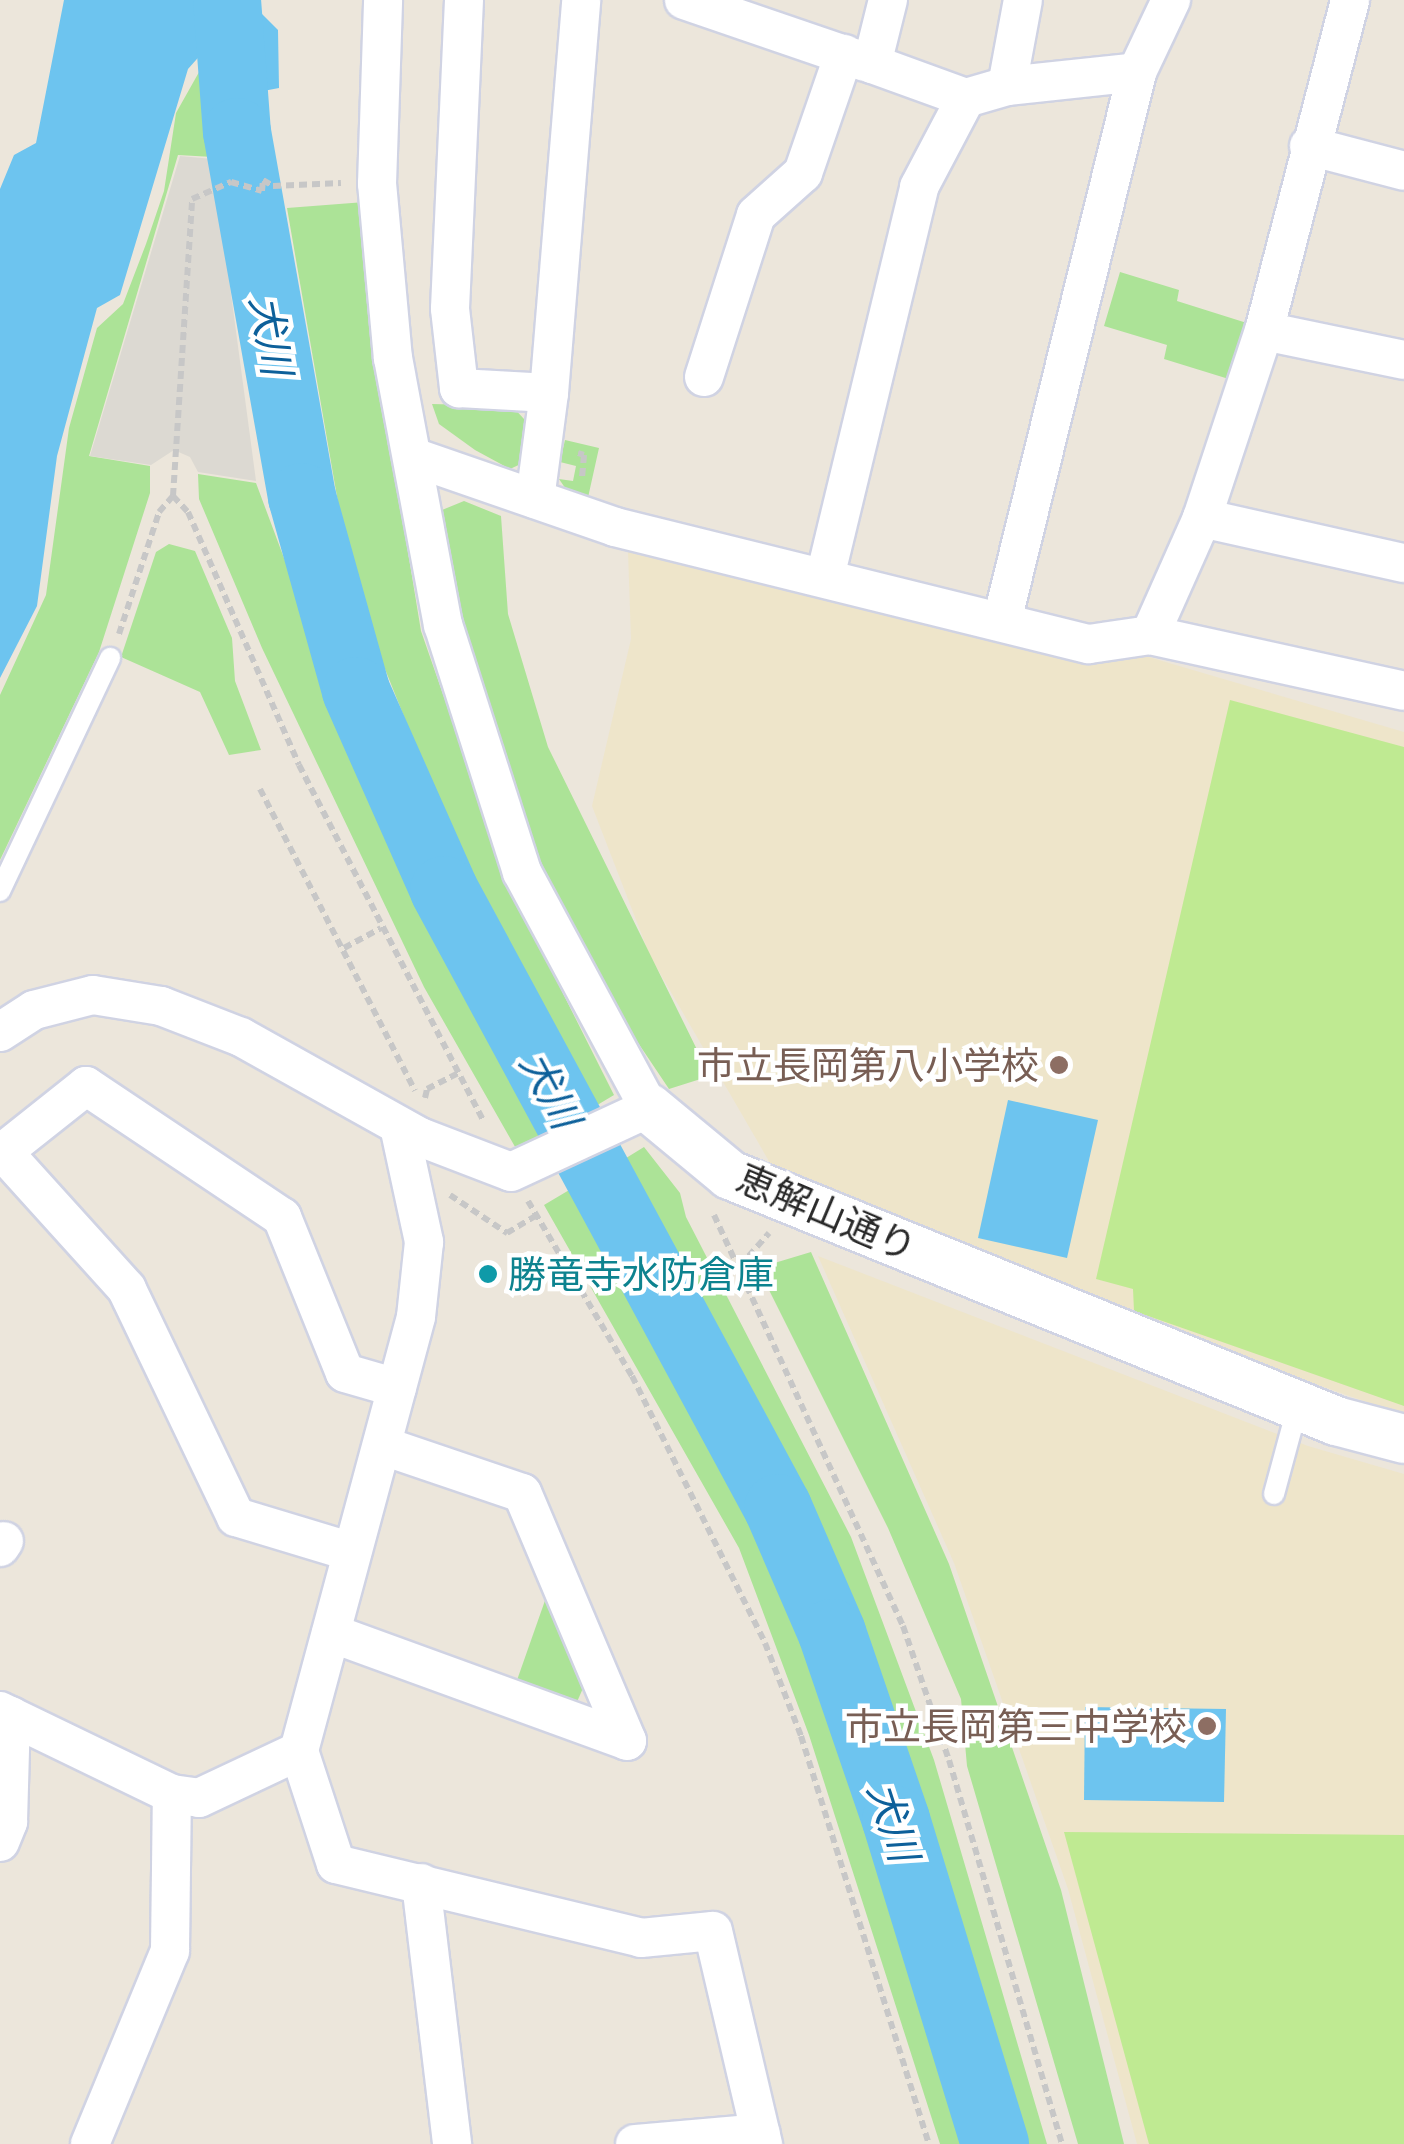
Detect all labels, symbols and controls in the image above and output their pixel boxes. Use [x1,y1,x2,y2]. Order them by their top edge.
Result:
water label: 犬川 [242,291,304,379]
water label: 犬川 [512,1042,592,1136]
place label: 市立長岡第八小学校 [697,1042,1039,1088]
marker: 市立長岡第八小学校 [1048,1054,1070,1076]
street label: 恵解山通り [731,1154,923,1270]
place label: 勝竜寺水防倉庫 [508,1251,774,1297]
marker: 勝竜寺水防倉庫 [477,1263,499,1285]
place label: 市立長岡第三中学校 [845,1703,1187,1749]
marker: 市立長岡第三中学校 [1196,1715,1218,1737]
water label: 犬川 [860,1776,930,1866]

